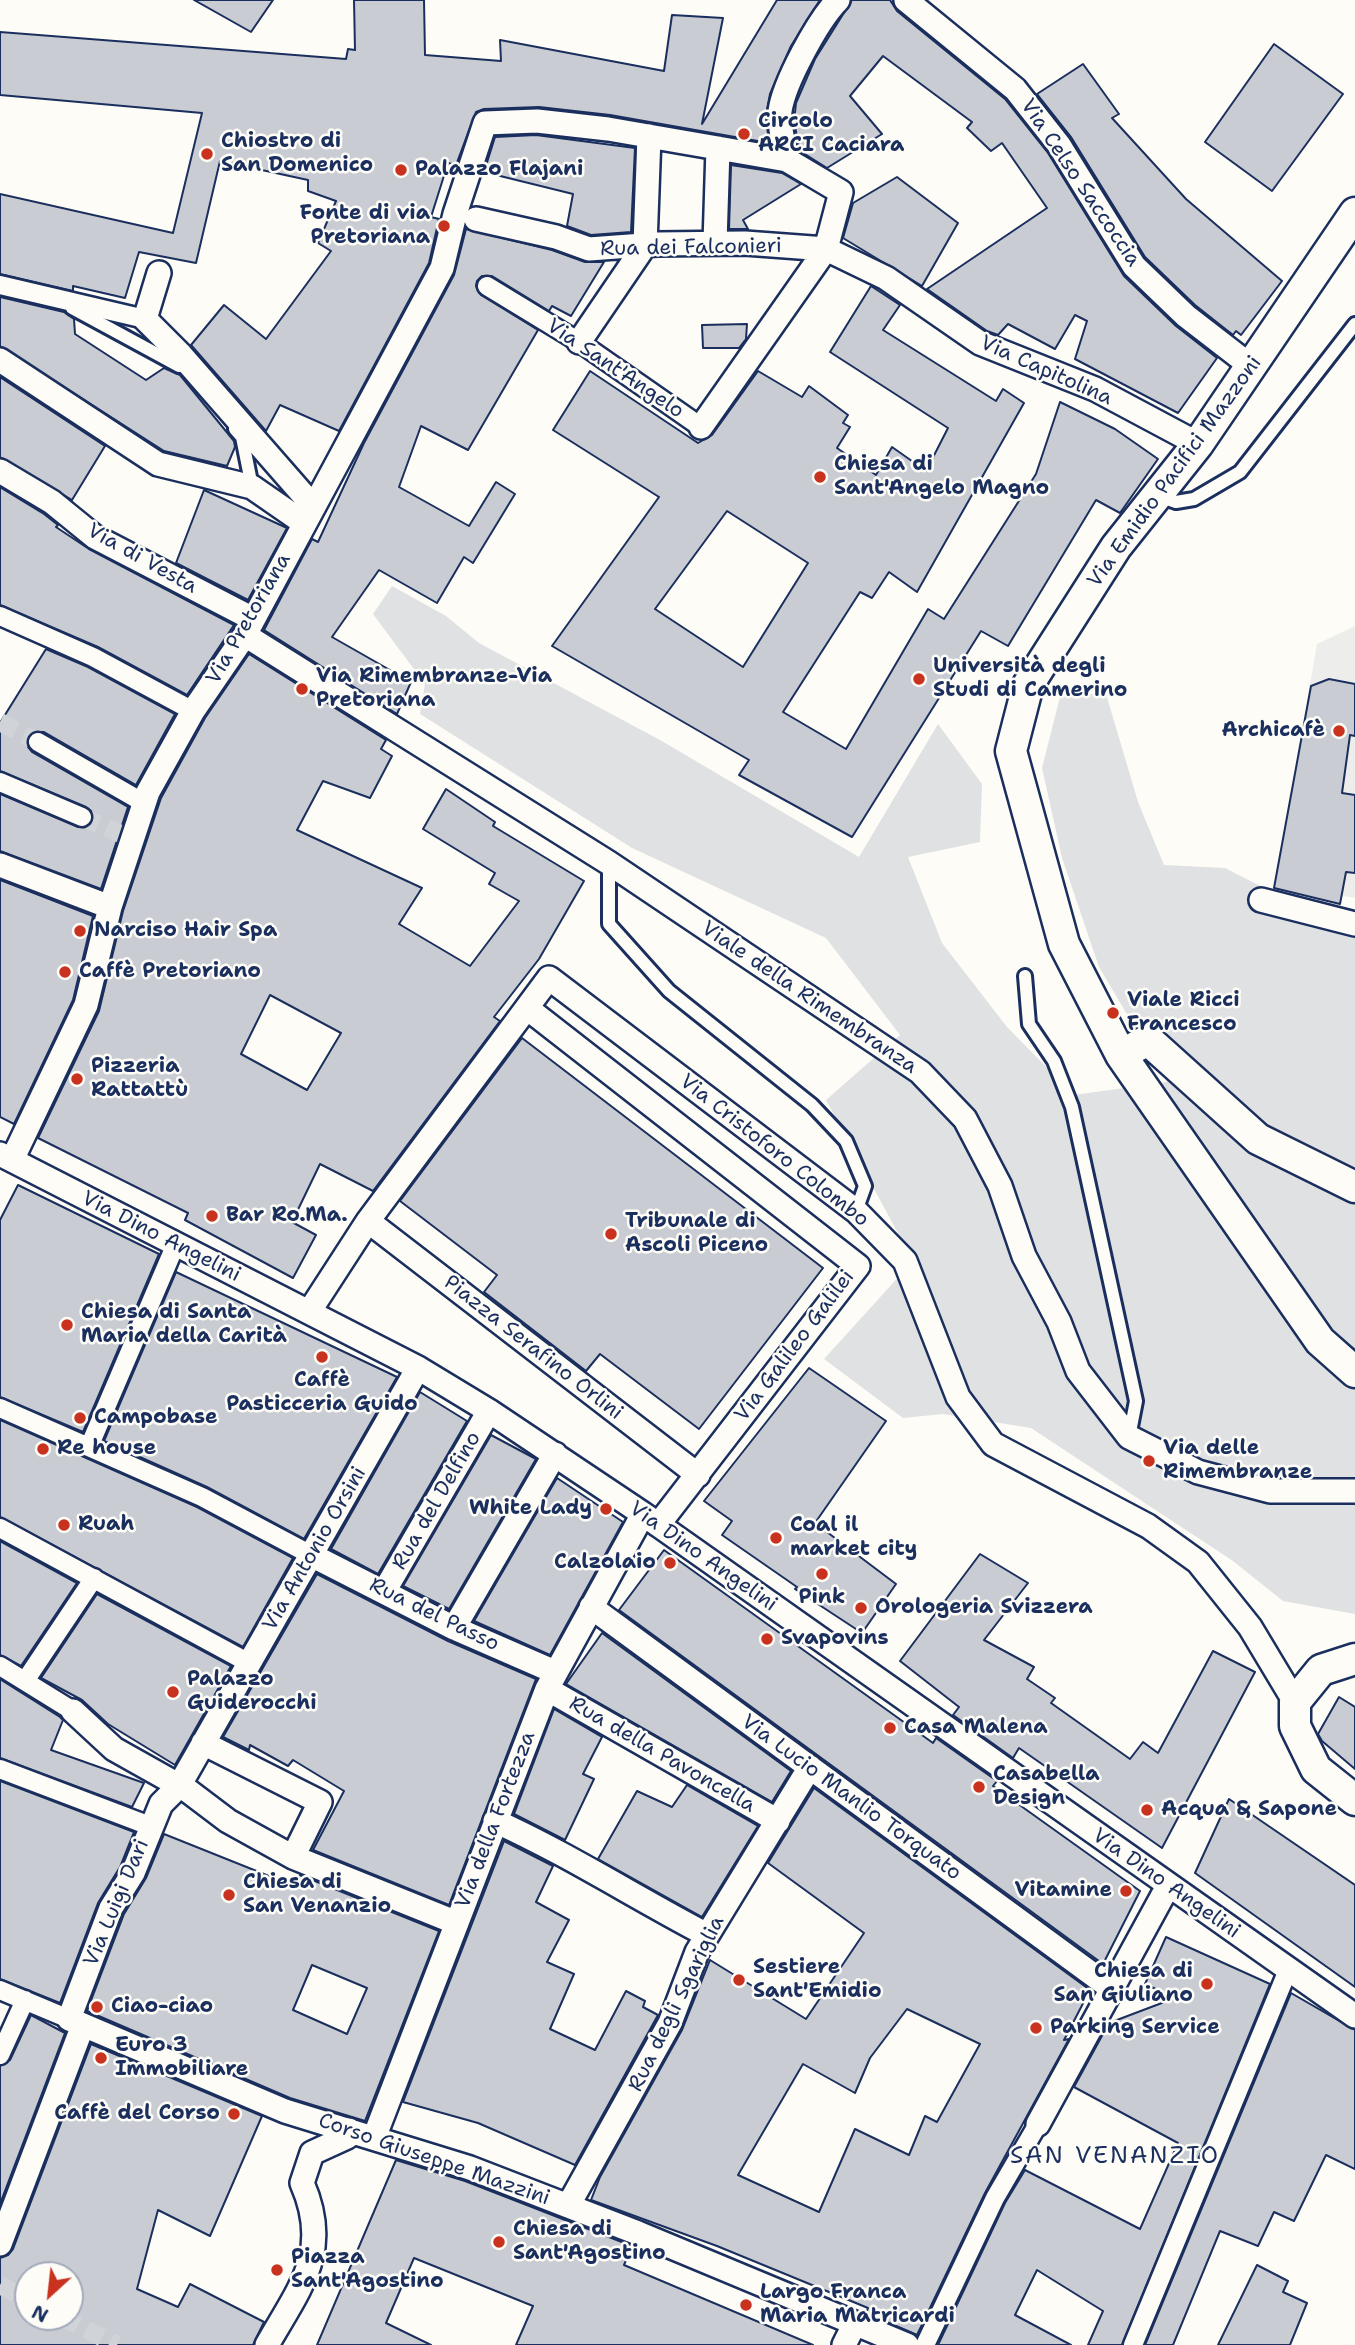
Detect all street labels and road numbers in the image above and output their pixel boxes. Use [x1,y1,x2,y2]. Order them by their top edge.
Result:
street label: Via Celso Saccoccia [1015,94,1145,272]
street label: Rua dei Falconieri [600,234,782,262]
street label: Via Sant'Angelo [542,314,688,424]
street label: Via Capitolina [976,331,1116,411]
street label: Via Emidio Pacifici Mazzoni [1083,351,1267,593]
street label: Via di Vesta [82,518,202,600]
street label: Via Pretoriana [201,549,297,689]
street label: Viale della Rimembranza [696,916,922,1080]
street label: Via Cristoforo Colombo [674,1069,874,1233]
street label: Via Dino Angelini [77,1186,245,1288]
street label: Via Galileo Galilei [730,1265,860,1427]
street label: Piazza Serafino Orlini [438,1270,628,1426]
street label: Rua del Delfino [387,1427,487,1575]
street label: Via Antonio Orsini [258,1462,372,1636]
street label: Via Dino Angelini [624,1497,782,1617]
street label: Rua del Passo [365,1573,503,1657]
street label: Rua della Pavoncella [564,1691,760,1819]
street label: Via Lucio Manlio Torquato [736,1710,966,1886]
street label: Via della Fortezza [451,1728,541,1912]
street label: Via Dino Angelini [1087,1824,1245,1944]
street label: Via Luigi Dari [79,1836,155,1970]
street label: Rua degli Sgariglia [624,1912,730,2096]
street label: Corso Giuseppe Mazzini [315,2108,553,2212]

